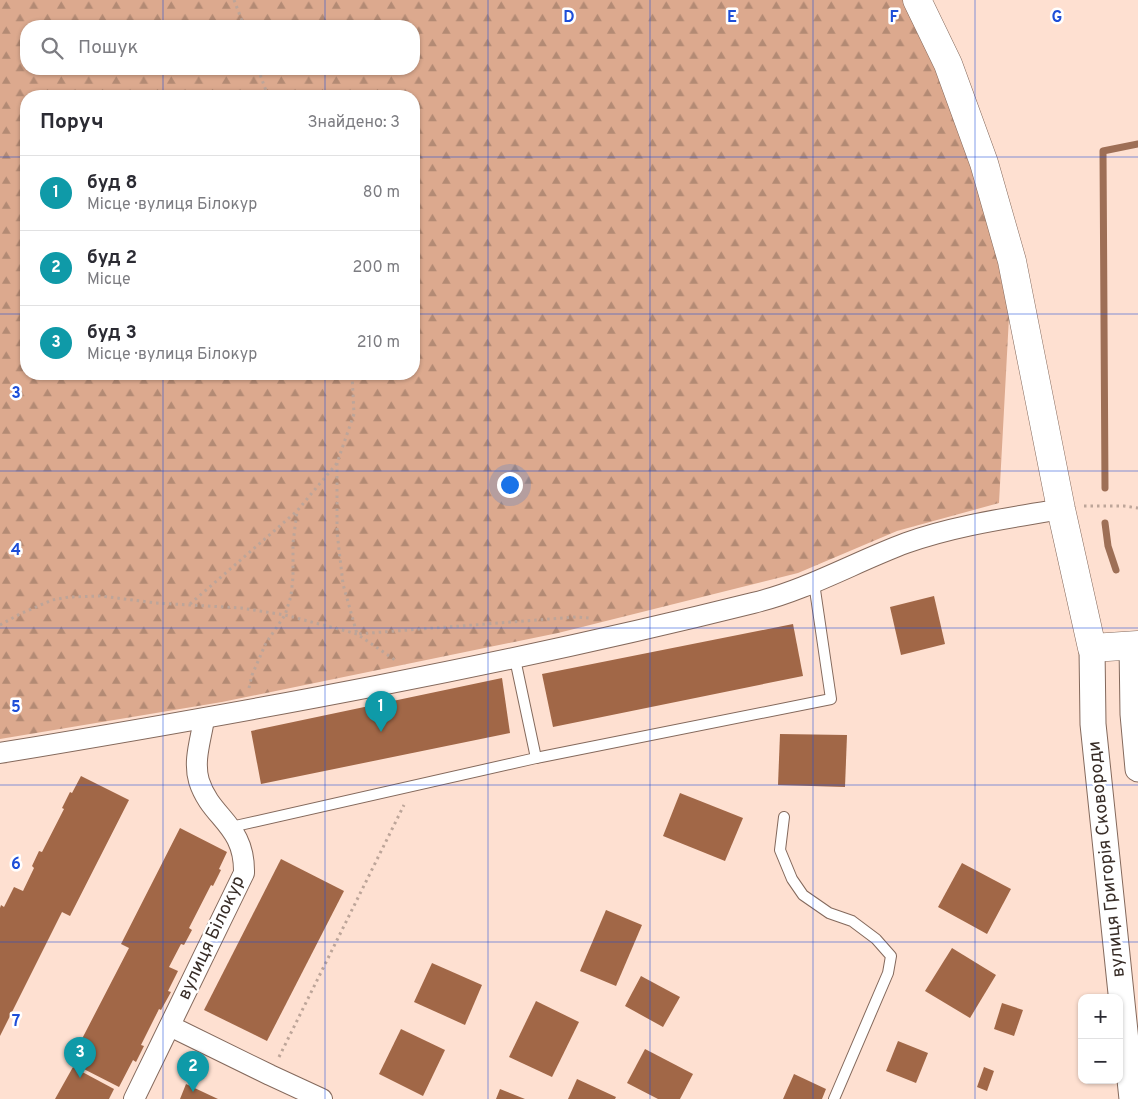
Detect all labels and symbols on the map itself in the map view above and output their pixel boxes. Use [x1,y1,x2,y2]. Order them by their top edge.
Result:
text: D [563,8,575,28]
text: E [727,8,737,28]
text: F [889,8,899,28]
text: G [1052,8,1062,28]
text: 3 [11,384,21,404]
your location [497,472,523,498]
text: 4 [11,541,21,561]
pin: 1 [365,691,397,732]
text: 5 [11,698,21,718]
street label: вулиця Григорія Сковороди [1083,740,1131,978]
text: 6 [11,855,21,875]
street label: вулиця Білокур [173,872,251,1004]
text: 7 [12,1012,20,1032]
pin: 3 [64,1037,96,1078]
pin: 2 [177,1051,209,1092]

